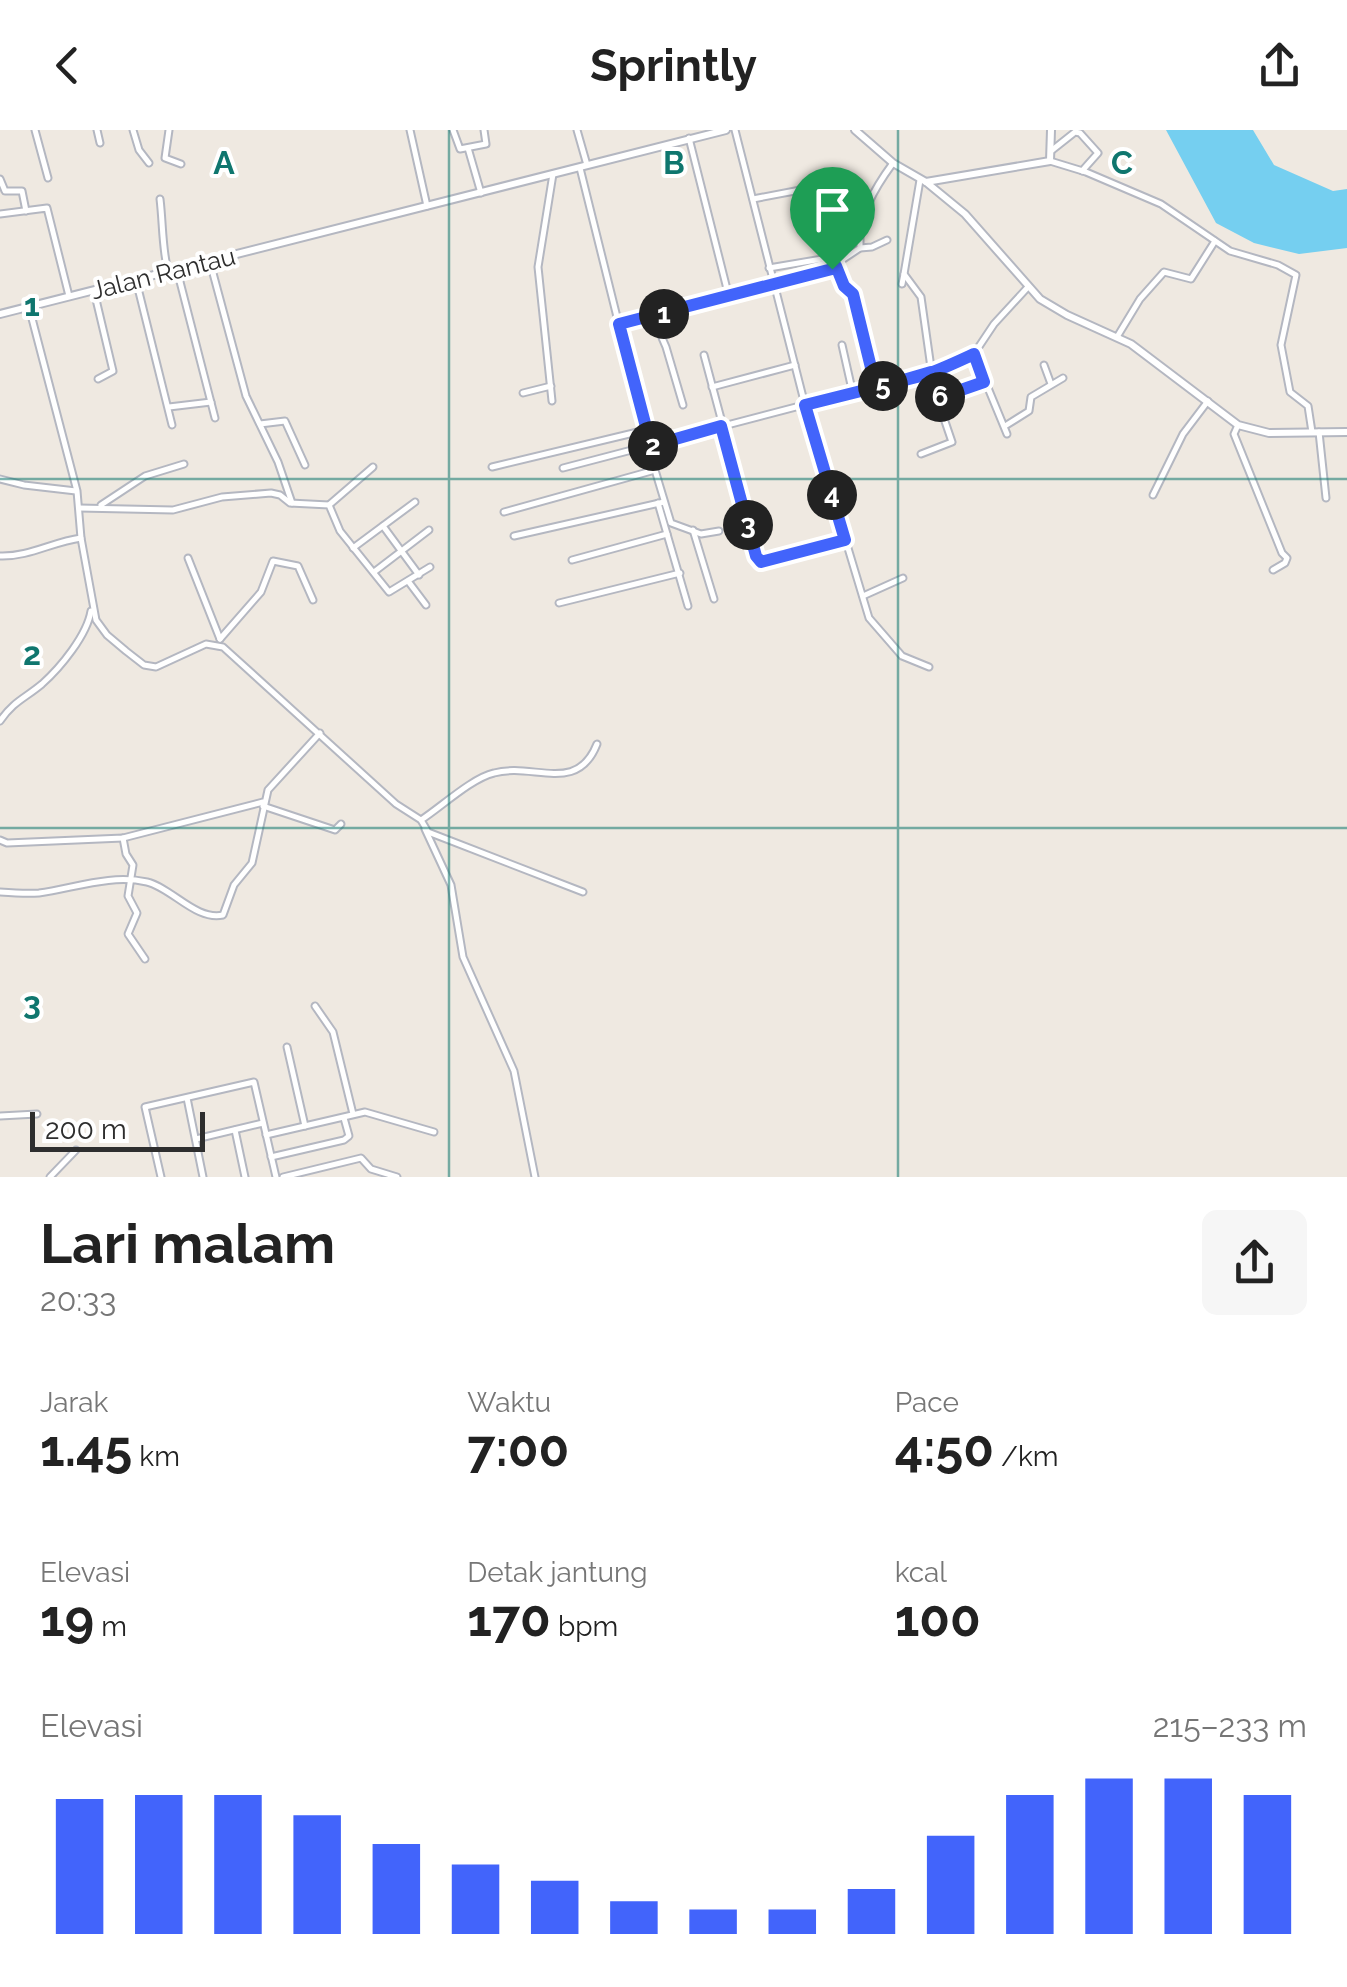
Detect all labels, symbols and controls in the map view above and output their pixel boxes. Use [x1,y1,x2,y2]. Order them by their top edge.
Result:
icon: back [40,38,95,93]
icon: share [1252,38,1307,93]
text: Sprintly [590,39,757,92]
text: A [213,144,235,181]
text: B [663,144,685,181]
text: C [1111,144,1133,181]
pin [790,167,875,270]
icon: arrive [805,182,860,237]
street label: Jalan Rantau [88,241,238,305]
text: 1 [24,286,40,323]
pin: 1 [639,289,689,339]
text: 1 [657,297,671,330]
pin: 5 [858,361,908,411]
text: 5 [875,369,891,402]
pin: 6 [915,372,965,422]
text: 6 [932,380,949,413]
pin: 2 [628,421,678,471]
text: 2 [645,429,661,462]
pin: 4 [807,470,857,520]
text: 4 [824,478,840,511]
pin: 3 [723,500,773,550]
text: 3 [740,508,756,541]
text: 2 [23,635,41,672]
text: 3 [23,984,41,1021]
scale bar [30,1107,205,1151]
text: 200 m [45,1113,127,1146]
button: share [1202,1210,1307,1315]
text: Lari malam [40,1211,335,1276]
text: 20:33 [40,1281,116,1318]
text: Jarak [40,1386,108,1419]
text: Waktu [467,1386,551,1419]
text: Pace [895,1386,959,1419]
text: 1.45 [40,1419,132,1478]
text: 7:00 [467,1419,569,1478]
text: 4:50 [895,1419,994,1478]
text: km [132,1440,180,1473]
text: /km [994,1440,1059,1473]
text: Elevasi [40,1556,130,1589]
text: Detak jantung [467,1556,648,1589]
text: kcal [895,1556,947,1589]
text: 19 [40,1589,94,1648]
text: 170 [467,1589,551,1648]
text: 100 [895,1589,981,1648]
text: m [94,1610,127,1643]
text: bpm [551,1610,618,1643]
text: Elevasi [40,1707,143,1744]
text: 215–233 m [1153,1707,1307,1744]

